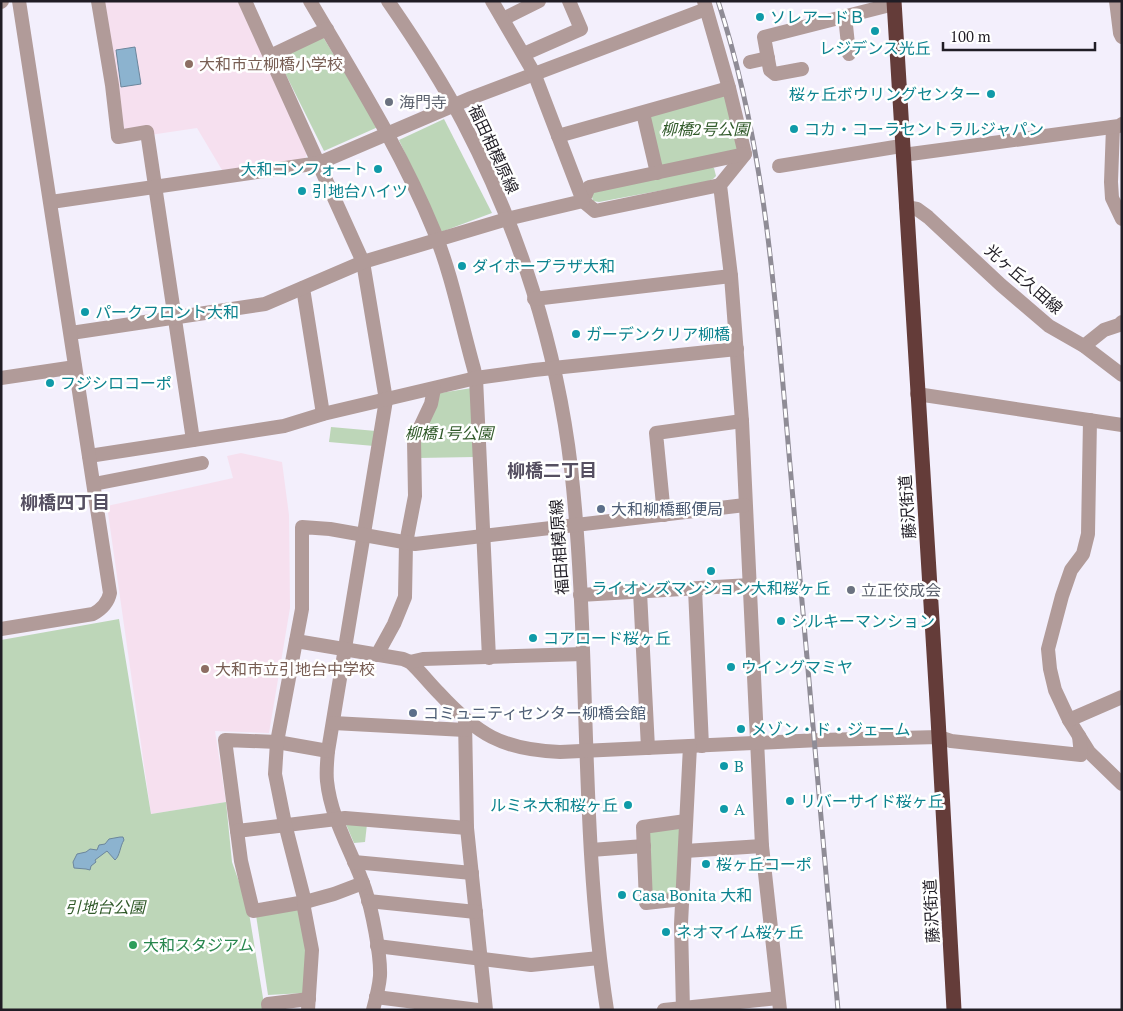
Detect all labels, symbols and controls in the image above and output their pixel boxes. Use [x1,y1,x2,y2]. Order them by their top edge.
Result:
place label: ソレアードＢ [770,6,865,28]
marker: ソレアードＢ [754,11,766,23]
scale bar [943,20,1096,52]
marker: レジデンス光丘 [869,25,881,37]
text: 100 m [950,26,991,46]
place label: レジデンス光丘 [819,37,931,59]
place label: 大和市立柳橋小学校 [199,53,343,75]
marker: 大和市立柳橋小学校 [183,58,195,70]
place label: 桜ヶ丘ボウリングセンター [789,83,981,105]
marker: 桜ヶ丘ボウリングセンター [985,88,997,100]
place label: 海門寺 [399,91,447,113]
marker: 海門寺 [383,96,395,108]
street label: 福田相模原線 [464,101,524,197]
park label: 柳橋2号公園 [661,118,751,140]
place label: コカ・コーラセントラルジャパン [804,118,1044,140]
marker: コカ・コーラセントラルジャパン [788,123,800,135]
place label: 大和コンフォート [240,158,368,180]
marker: 大和コンフォート [372,163,384,175]
place label: 引地台ハイツ [312,180,408,202]
marker: 引地台ハイツ [296,185,308,197]
street label: 光ヶ丘久田線 [981,239,1067,319]
place label: ダイホープラザ大和 [472,255,615,277]
marker: ダイホープラザ大和 [456,260,468,272]
place label: パークフロント大和 [95,301,239,323]
marker: パークフロント大和 [79,306,91,318]
place label: ガーデンクリア柳橋 [586,323,730,345]
marker: ガーデンクリア柳橋 [570,328,582,340]
place label: フジシロコーポ [60,372,172,394]
marker: フジシロコーポ [44,377,56,389]
park label: 柳橋1号公園 [405,422,495,444]
district label: 柳橋二丁目 [507,458,597,482]
street label: 藤沢街道 [894,474,920,540]
district label: 柳橋四丁目 [20,490,110,514]
street label: 福田相模原線 [545,498,573,596]
place label: 大和柳橋郵便局 [611,498,723,520]
marker: 大和柳橋郵便局 [595,503,607,515]
marker: ライオンズマンション大和桜ヶ丘 [705,565,717,577]
place label: ライオンズマンション大和桜ヶ丘 [591,577,831,599]
place label: 立正佼成会 [861,579,941,601]
marker: 立正佼成会 [845,584,857,596]
place label: シルキーマンション [791,610,935,632]
marker: シルキーマンション [775,615,787,627]
place label: コアロード桜ヶ丘 [543,627,671,649]
marker: コアロード桜ヶ丘 [527,632,539,644]
place label: ウイングマミヤ [741,656,853,678]
place label: 大和市立引地台中学校 [215,658,375,680]
marker: ウイングマミヤ [725,661,737,673]
marker: 大和市立引地台中学校 [199,663,211,675]
place label: コミュニティセンター柳橋会館 [423,702,646,724]
marker: コミュニティセンター柳橋会館 [407,707,419,719]
place label: メゾン・ド・ジェーム [751,718,911,740]
marker: メゾン・ド・ジェーム [735,723,747,735]
place label: B [734,755,744,777]
marker: B [718,760,730,772]
place label: リバーサイド桜ヶ丘 [800,790,944,812]
place label: ルミネ大和桜ヶ丘 [490,794,618,816]
marker: リバーサイド桜ヶ丘 [784,795,796,807]
place label: A [734,798,745,820]
marker: ルミネ大和桜ヶ丘 [622,799,634,811]
marker: A [718,803,730,815]
place label: 桜ヶ丘コーポ [716,853,812,875]
marker: 桜ヶ丘コーポ [700,858,712,870]
street label: 藤沢街道 [918,878,944,944]
place label: Casa Bonita 大和 [632,884,752,906]
marker: Casa Bonita 大和 [616,889,628,901]
park label: 引地台公園 [65,896,147,918]
place label: ネオマイム桜ヶ丘 [676,921,804,943]
marker: ネオマイム桜ヶ丘 [660,926,672,938]
place label: 大和スタジアム [143,934,254,956]
marker: 大和スタジアム [127,939,139,951]

